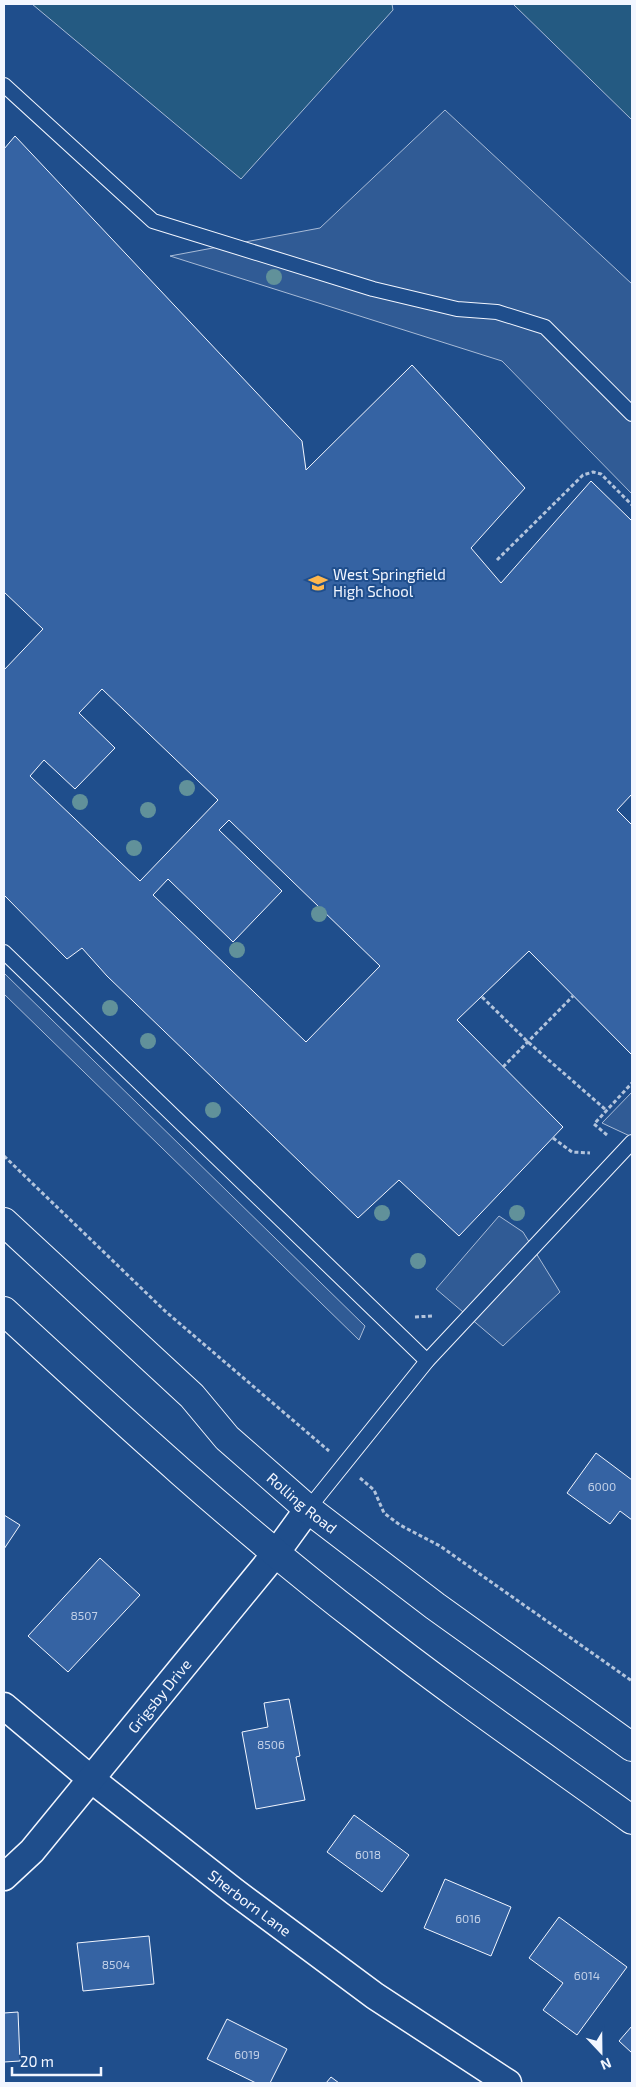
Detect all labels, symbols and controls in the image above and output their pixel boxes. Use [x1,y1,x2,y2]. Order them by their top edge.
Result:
place label: West Springfield High School [333,565,446,600]
school or university icon: West Springfield High School [307,572,329,594]
street label: Rolling Road [264,1468,341,1537]
house number: 6000 [588,1479,616,1493]
house number: 8507 [70,1608,98,1622]
street label: Grigsby Drive [124,1655,195,1736]
house number: 8506 [257,1737,285,1751]
house number: 6018 [355,1847,381,1861]
street label: Sherborn Lane [205,1866,295,1940]
house number: 6016 [455,1911,481,1925]
house number: 8504 [102,1957,130,1971]
house number: 6014 [574,1968,600,1982]
north arrow [576,2027,626,2077]
scale bar [12,2044,101,2076]
house number: 6019 [234,2047,260,2061]
text: 20 m [20,2052,54,2070]
text: N [598,2055,614,2074]

